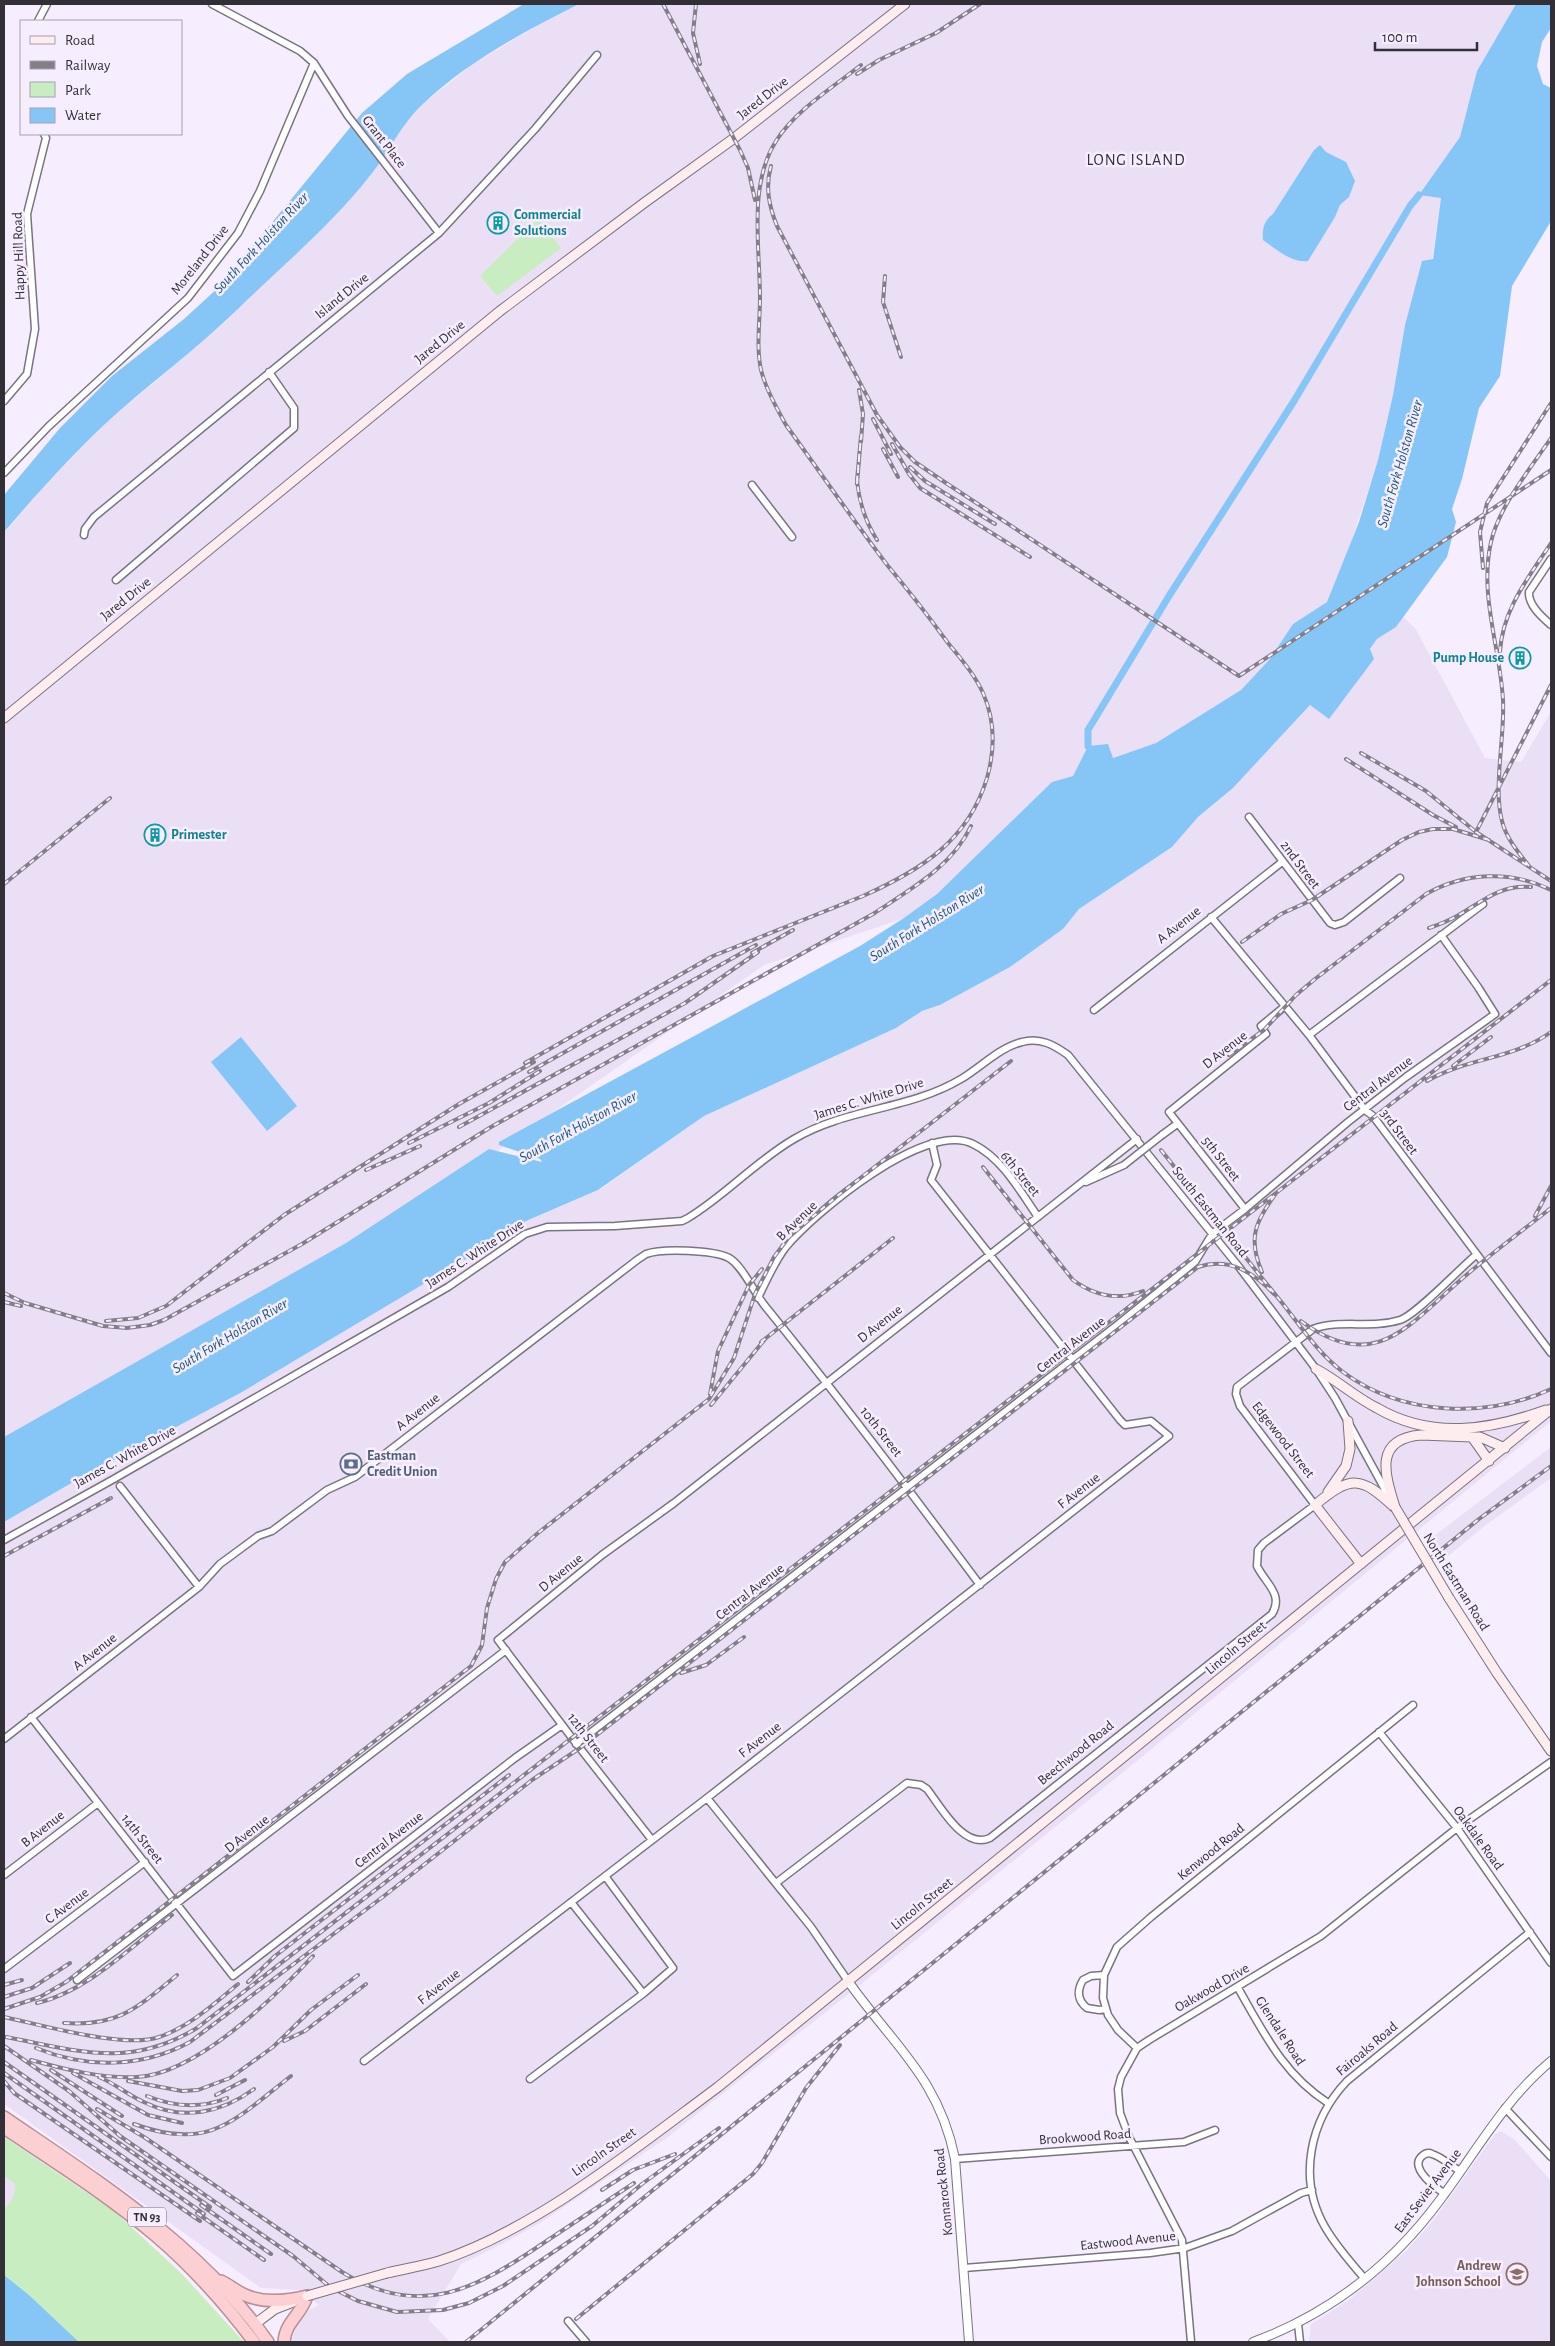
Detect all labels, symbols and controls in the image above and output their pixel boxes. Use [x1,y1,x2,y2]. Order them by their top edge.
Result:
legend [20,20,182,135]
scale bar [1375,20,1478,52]
text: 100 m [1382,30,1417,45]
text: Road [65,33,95,48]
text: Railway [65,58,111,73]
street label: Jared Drive [735,74,791,122]
text: Park [65,83,91,98]
text: Water [65,108,101,123]
street label: Grant Place [359,113,409,171]
district label: LONG ISLAND [1086,152,1186,168]
water label: South Fork Holston River [211,189,312,296]
place label: Commercial Solutions [514,208,581,238]
building icon: Commercial Solutions [486,211,510,235]
street label: Happy Hill Road [10,212,28,300]
street label: Moreland Drive [169,223,231,297]
street label: Island Drive [313,270,371,322]
street label: Jared Drive [412,318,468,366]
water label: South Fork Holston River [1375,398,1426,529]
street label: Jared Drive [98,575,154,623]
building icon: Pump House [1508,646,1532,670]
place label: Pump House [1433,651,1504,665]
building icon: Primester [143,823,167,847]
place label: Primester [171,828,227,842]
street label: 2nd Street [1278,838,1323,892]
water label: South Fork Holston River [867,881,988,964]
street label: A Avenue [1155,904,1203,946]
street label: D Avenue [1200,1028,1250,1072]
street label: Central Avenue [1341,1054,1415,1114]
street label: James C. White Drive [813,1076,925,1122]
water label: South Fork Holston River [517,1088,640,1165]
street label: 3rd Street [1378,1107,1421,1158]
street label: 5th Street [1199,1134,1243,1185]
street label: 6th Street [998,1149,1043,1200]
street label: South Eastman Road [1169,1164,1251,1260]
street label: B Avenue [774,1198,820,1244]
street label: James C. White Drive [424,1217,526,1291]
water label: South Fork Holston River [170,1295,291,1376]
street label: D Avenue [855,1302,905,1346]
street label: Central Avenue [1034,1314,1108,1376]
street label: A Avenue [394,1391,442,1433]
street label: Edgewood Street [1249,1399,1317,1481]
street label: 10th Street [857,1404,905,1460]
street label: James C. White Drive [72,1423,178,1491]
place label: Eastman Credit Union [367,1449,437,1479]
bank icon: Eastman Credit Union [339,1452,363,1476]
street label: F Avenue [1055,1470,1103,1512]
street label: North Eastman Road [1420,1531,1492,1633]
street label: D Avenue [536,1551,586,1595]
street label: Central Avenue [713,1561,787,1623]
street label: Lincoln Street [1203,1618,1269,1677]
street label: A Avenue [71,1631,119,1673]
street label: 12th Street [565,1711,612,1766]
street label: Beechwood Road [1035,1718,1117,1788]
street label: F Avenue [736,1719,784,1761]
street label: Oakdale Road [1450,1803,1506,1873]
street label: B Avenue [19,1808,67,1850]
street label: Central Avenue [352,1809,426,1871]
street label: 14th Street [118,1812,166,1867]
street label: D Avenue [222,1812,272,1856]
street label: Kenwood Road [1175,1821,1247,1883]
street label: Lincoln Street [889,1875,956,1933]
street label: C Avenue [43,1885,91,1927]
street label: Oakwood Drive [1172,1961,1252,2015]
street label: F Avenue [415,1966,463,2008]
street label: Glendale Road [1253,1994,1307,2068]
street label: Fairoaks Road [1334,2019,1400,2079]
street label: Lincoln Street [569,2125,639,2179]
street label: Brookwood Road [1038,2127,1132,2147]
street label: East Sevier Avenue [1392,2146,1464,2236]
street label: Konnarock Road [932,2147,956,2237]
road number: TN 93 [128,2208,166,2226]
street label: Eastwood Avenue [1080,2229,1176,2253]
place label: Andrew Johnson School [1416,2259,1501,2289]
school or university icon: Andrew Johnson School [1505,2262,1529,2286]

